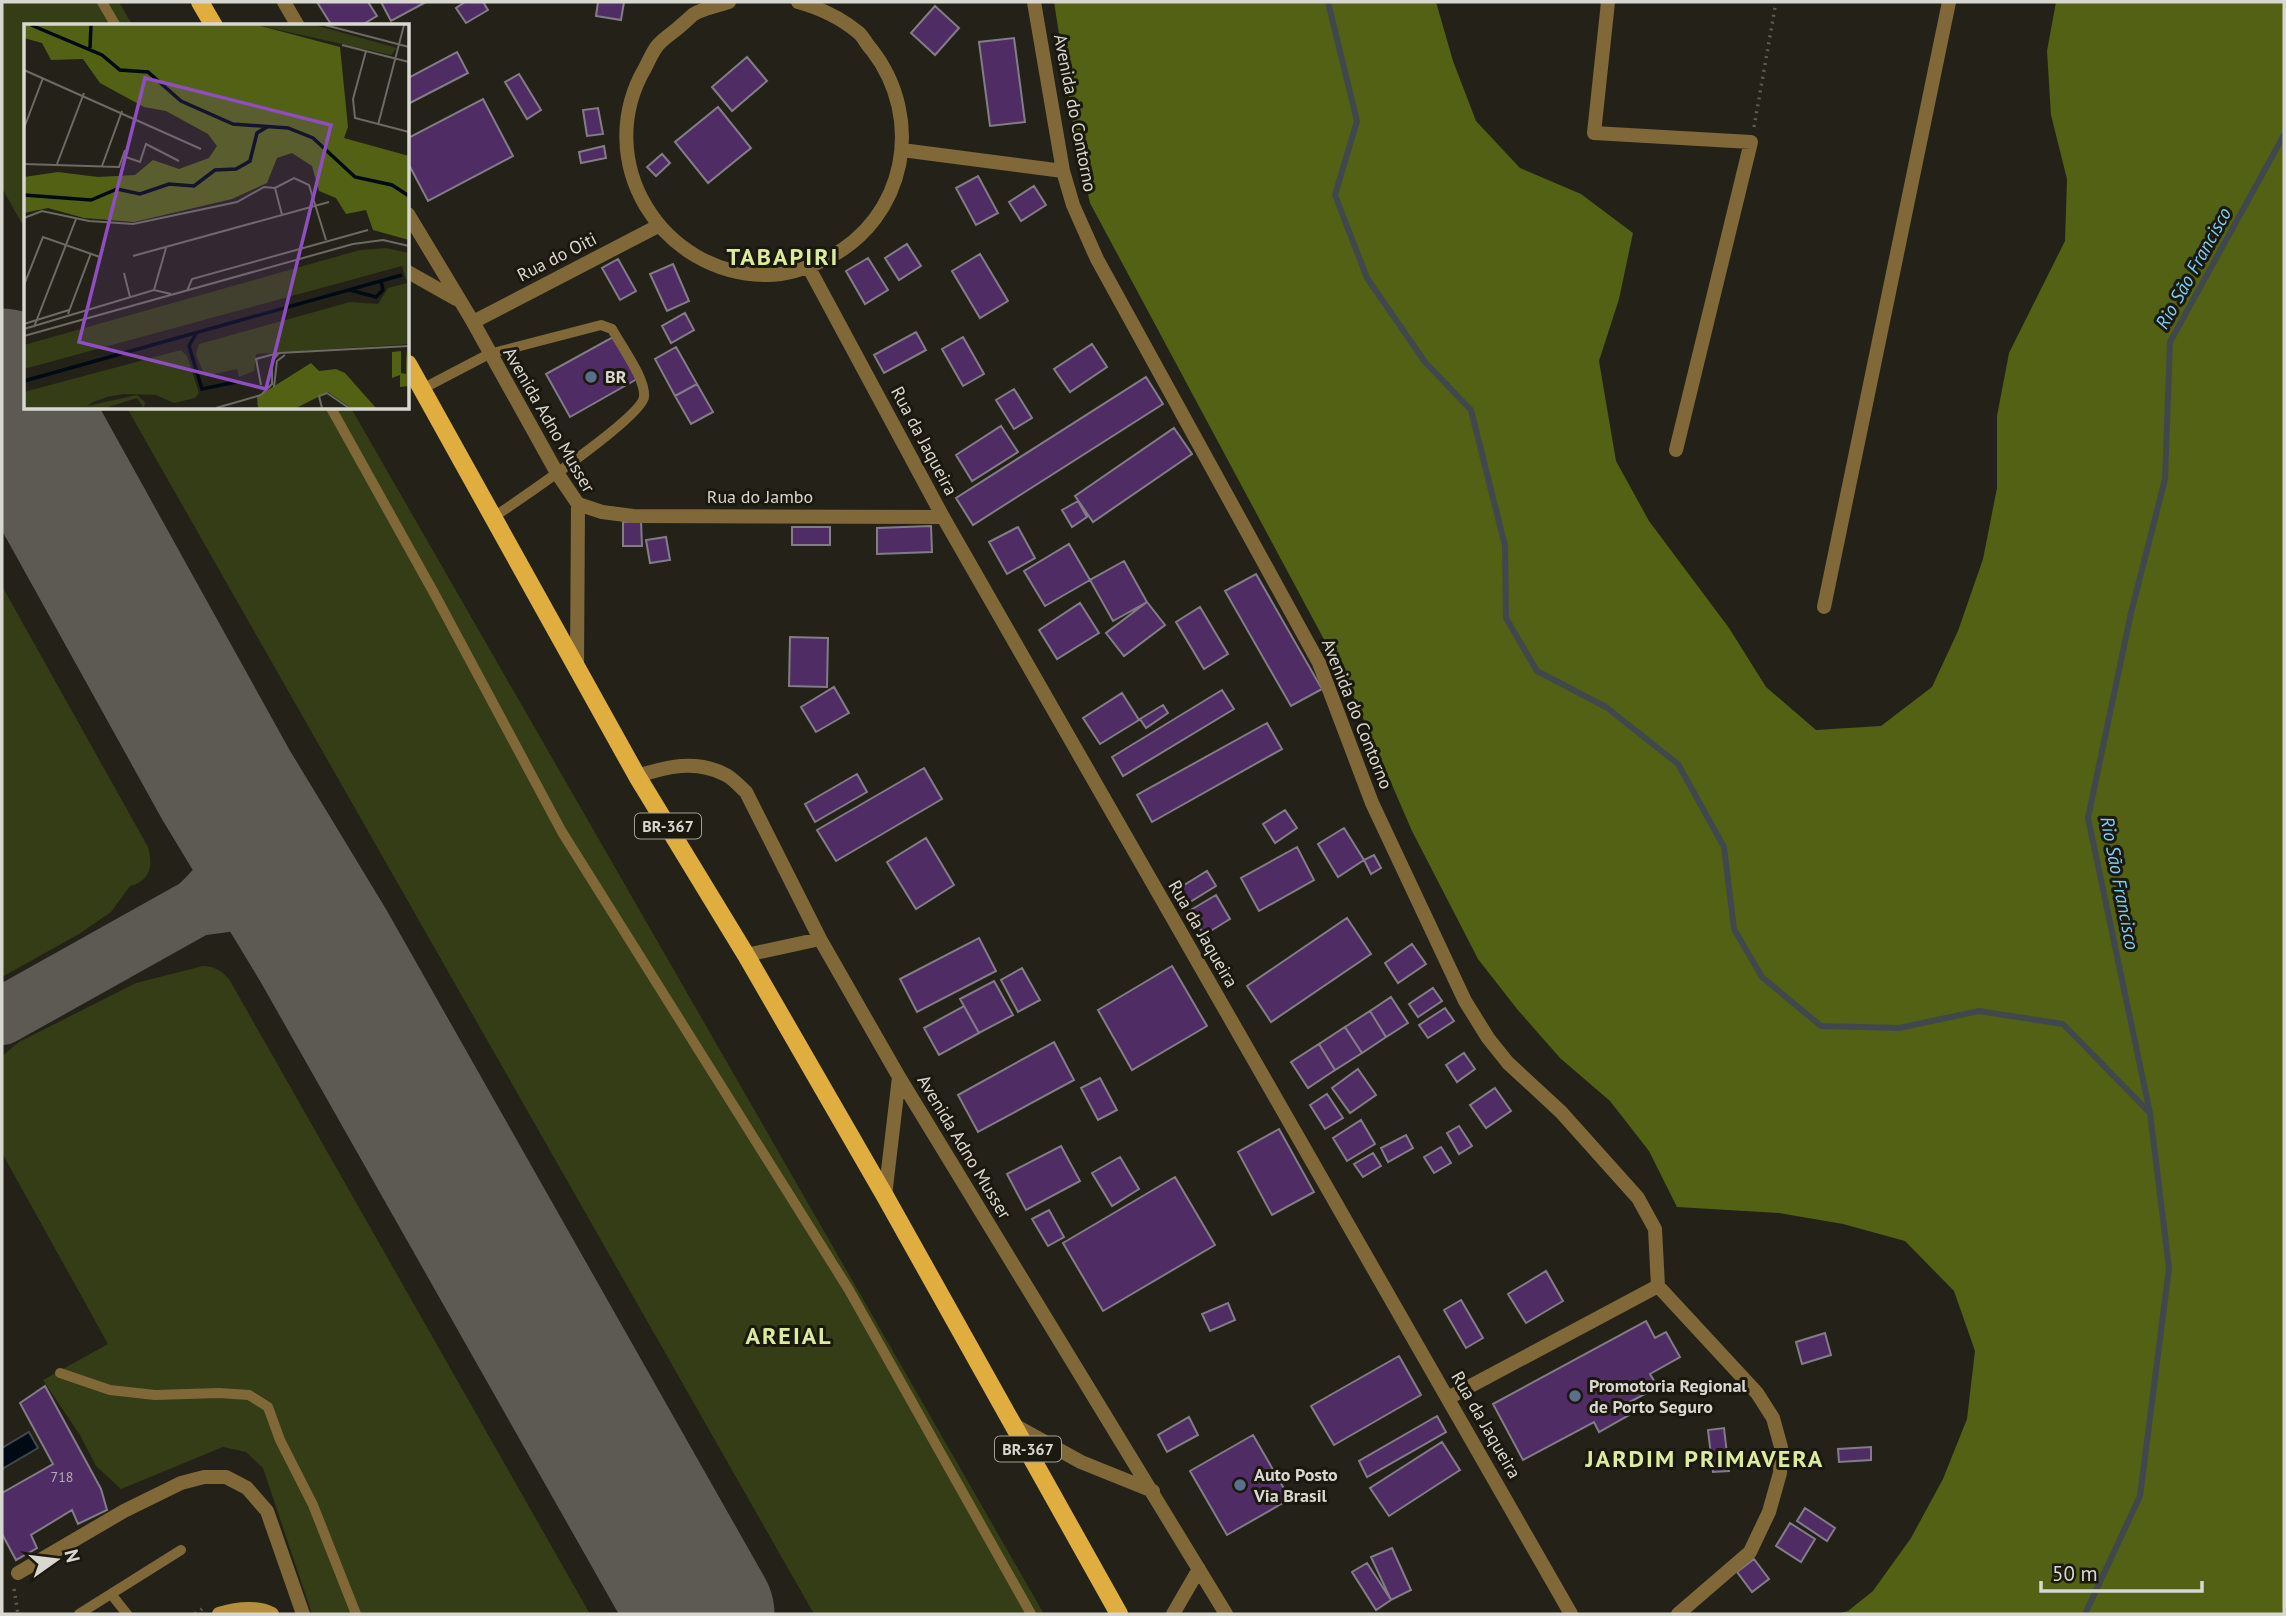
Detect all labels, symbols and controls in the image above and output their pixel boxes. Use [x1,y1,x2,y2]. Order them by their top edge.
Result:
inset map [24,24,410,410]
street label: Avenida do Contorno [1049,32,1102,194]
water label: Rio São Francisco [2150,203,2236,333]
street label: Rua do Oiti [513,227,600,286]
district label: TABAPIRI [727,241,839,272]
street label: Avenida Adno Musser [498,343,600,496]
place label: BR [605,365,627,388]
marker: BR [583,369,599,385]
street label: Rua da Jaqueira [886,382,963,499]
street label: Rua do Jambo [707,485,813,508]
street label: Avenida do Contorno [1317,635,1398,792]
road number: BR-367 [635,814,701,838]
water label: Rio São Francisco [2095,814,2145,952]
street label: Rua da Jaqueira [1163,876,1243,991]
street label: Avenida Adno Musser [912,1071,1016,1223]
district label: AREIAL [745,1320,833,1351]
street label: Rua da Jaqueira [1446,1367,1526,1482]
place label: Promotoria Regional de Porto Seguro [1589,1374,1747,1418]
marker: Promotoria Regional de Porto Seguro [1567,1388,1583,1404]
road number: BR-367 [995,1436,1061,1462]
district label: JARDIM PRIMAVERA [1585,1443,1824,1474]
place label: Auto Posto Via Brasil [1253,1463,1338,1507]
house number: 718 [51,1468,73,1486]
marker: Auto Posto Via Brasil [1232,1477,1248,1493]
north arrow [21,1525,91,1595]
text: N [59,1547,86,1565]
scale bar [2041,1550,2202,1594]
text: 50 m [2052,1560,2098,1587]

